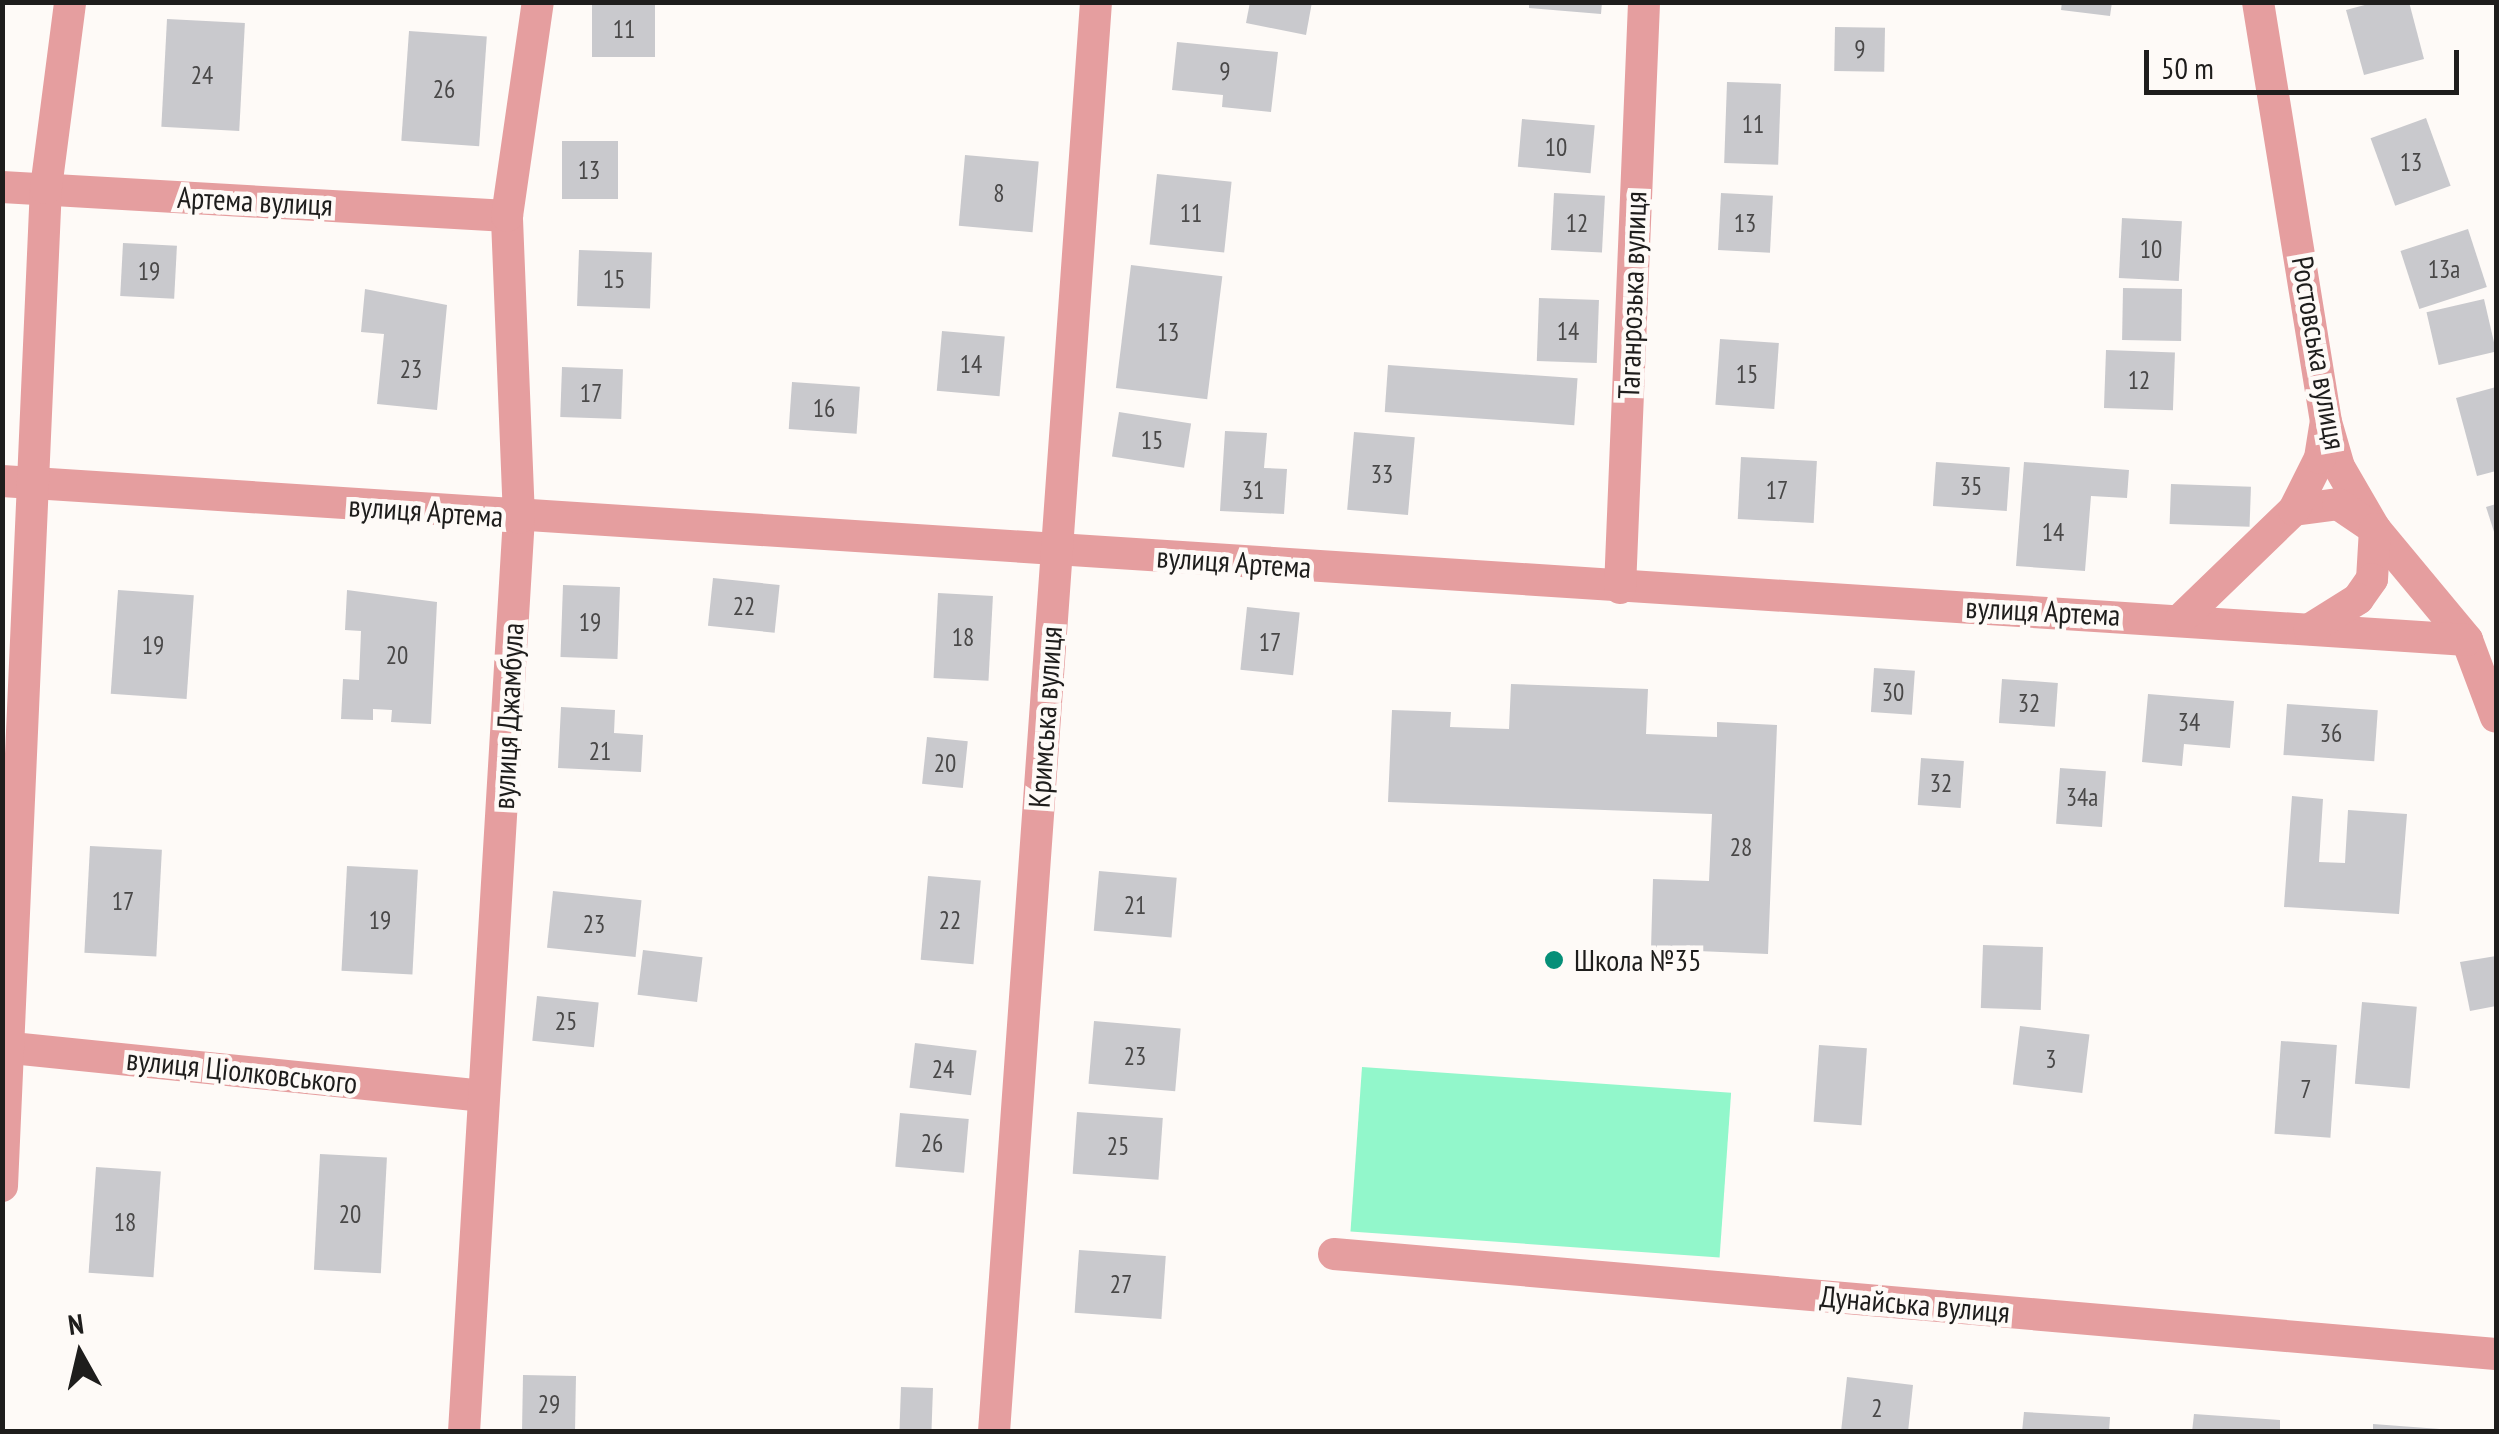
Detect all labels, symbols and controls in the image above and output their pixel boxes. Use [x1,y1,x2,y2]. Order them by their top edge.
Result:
house number: 11 [613,14,635,44]
scale bar [2149,30,2464,92]
house number: 9 [1854,34,1866,64]
text: 50 m [2161,48,2214,87]
house number: 9 [1219,56,1231,86]
house number: 24 [191,60,213,90]
house number: 26 [433,74,455,104]
house number: 11 [1742,109,1764,139]
house number: 10 [1545,132,1567,162]
house number: 13 [2400,147,2422,177]
house number: 13 [578,155,600,185]
house number: 8 [993,178,1005,208]
street label: Артема вулиця [176,179,334,223]
street label: Таганрозька вулиця [1610,191,1654,399]
house number: 11 [1180,198,1202,228]
house number: 12 [1566,208,1588,238]
house number: 13 [1734,208,1756,238]
house number: 10 [2140,234,2162,264]
street label: Ростовська вулиця [2284,254,2354,452]
house number: 13а [2428,254,2460,284]
house number: 19 [138,256,160,286]
house number: 15 [603,264,625,294]
house number: 14 [1557,316,1579,346]
house number: 13 [1157,317,1179,347]
house number: 14 [960,349,982,379]
house number: 23 [400,354,422,384]
house number: 15 [1736,359,1758,389]
house number: 12 [2128,365,2150,395]
house number: 17 [580,378,602,408]
house number: 16 [813,393,835,423]
house number: 15 [1141,425,1163,455]
house number: 33 [1371,459,1393,489]
house number: 35 [1960,471,1982,501]
house number: 31 [1242,475,1264,505]
house number: 17 [1766,475,1788,505]
street label: вулиця Артема [347,488,505,534]
house number: 14 [2042,517,2064,547]
street label: вулиця Артема [1155,539,1313,585]
street label: вулиця Артема [1964,589,2122,633]
house number: 22 [733,591,755,621]
house number: 19 [579,607,601,637]
street label: вулиця Джамбула [485,621,531,811]
house number: 18 [952,622,974,652]
street label: Кримська вулиця [1021,625,1069,809]
house number: 17 [1259,627,1281,657]
house number: 19 [142,630,164,660]
house number: 20 [386,640,408,670]
house number: 30 [1882,677,1904,707]
house number: 32 [2018,688,2040,718]
house number: 34 [2178,707,2200,737]
house number: 36 [2320,718,2342,748]
house number: 21 [589,736,611,766]
house number: 20 [934,748,956,778]
house number: 32 [1930,768,1952,798]
house number: 34а [2066,782,2098,812]
house number: 28 [1730,832,1752,862]
house number: 17 [112,886,134,916]
house number: 21 [1124,890,1146,920]
house number: 19 [369,905,391,935]
house number: 22 [939,905,961,935]
house number: 23 [583,909,605,939]
place label: Школа №35 [1574,942,1702,978]
marker: Школа №35 [1543,949,1565,971]
house number: 25 [555,1006,577,1036]
street label: вулиця Ціолковського [125,1041,359,1101]
house number: 23 [1124,1041,1146,1071]
house number: 3 [2045,1044,2057,1074]
house number: 24 [932,1054,954,1084]
house number: 7 [2300,1074,2312,1104]
house number: 26 [921,1128,943,1158]
house number: 25 [1107,1131,1129,1161]
house number: 20 [339,1199,361,1229]
house number: 18 [114,1207,136,1237]
house number: 27 [1110,1269,1132,1299]
street label: Дунайська вулиця [1819,1278,2011,1330]
north arrow [30,1304,130,1404]
text: N [66,1304,86,1343]
house number: 29 [538,1389,560,1419]
house number: 2 [1871,1393,1883,1423]

